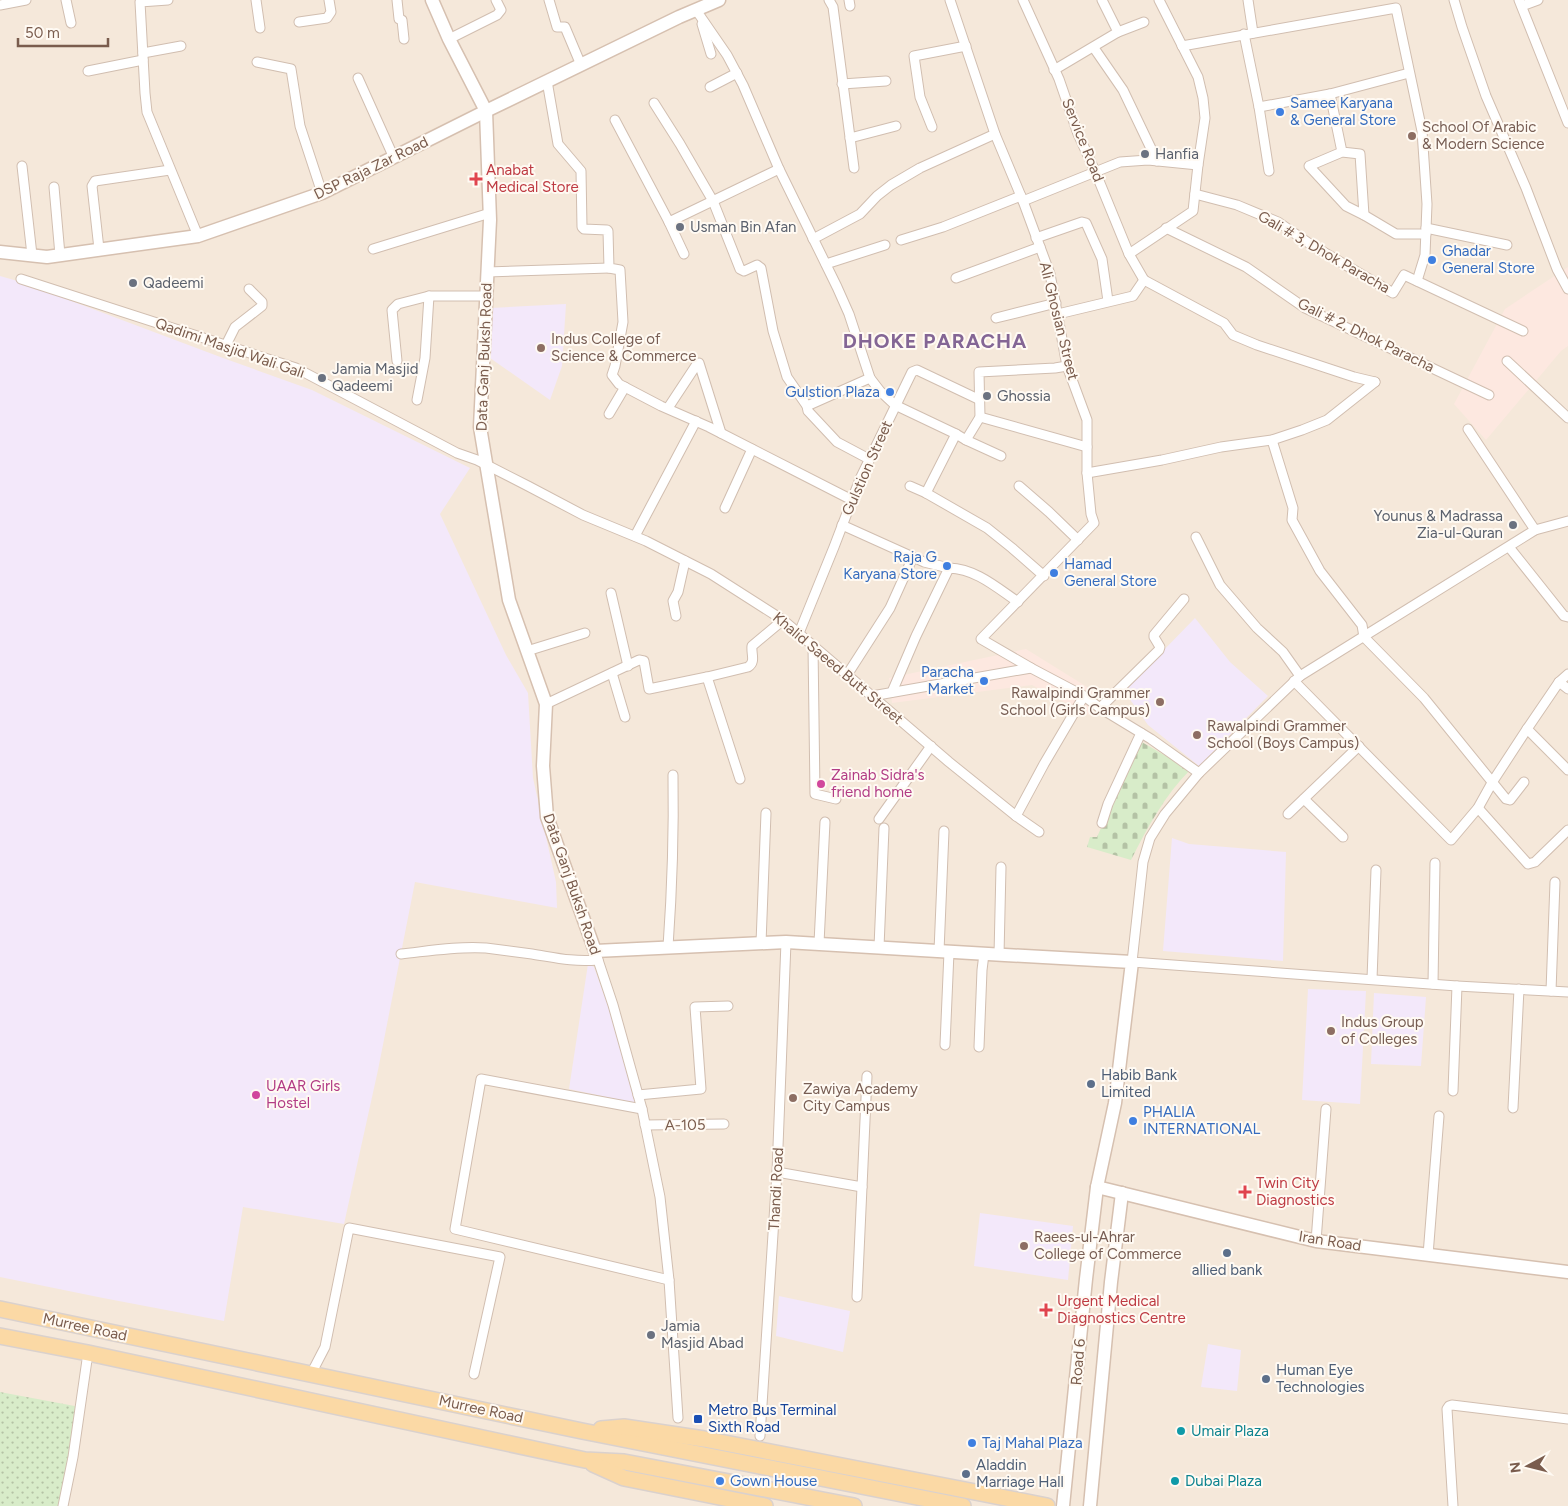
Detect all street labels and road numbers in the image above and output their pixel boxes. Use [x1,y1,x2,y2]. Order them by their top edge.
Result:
street label: Service Road [1058,96,1108,184]
street label: DSP Raja Zar Road [311,133,431,203]
street label: Gali # 3, Dhok Paracha [1255,207,1393,297]
street label: Ali Ghosian Street [1036,260,1082,382]
street label: Data Ganj Buksh Road [472,282,496,432]
street label: Gali # 2, Dhok Paracha [1295,294,1437,376]
street label: Qadimi Masjid Wali Gali [153,314,307,382]
street label: Gulstion Street [838,417,896,518]
street label: Khalid Saeed Butt Street [769,608,907,728]
street label: Data Ganj Buksh Road [539,811,605,957]
street label: A-105 [664,1116,706,1134]
street label: Thandi Road [765,1147,787,1231]
street label: Iran Road [1297,1227,1363,1255]
street label: Murree Road [41,1309,129,1345]
street label: Road 6 [1067,1337,1089,1386]
street label: Murree Road [437,1391,525,1427]

